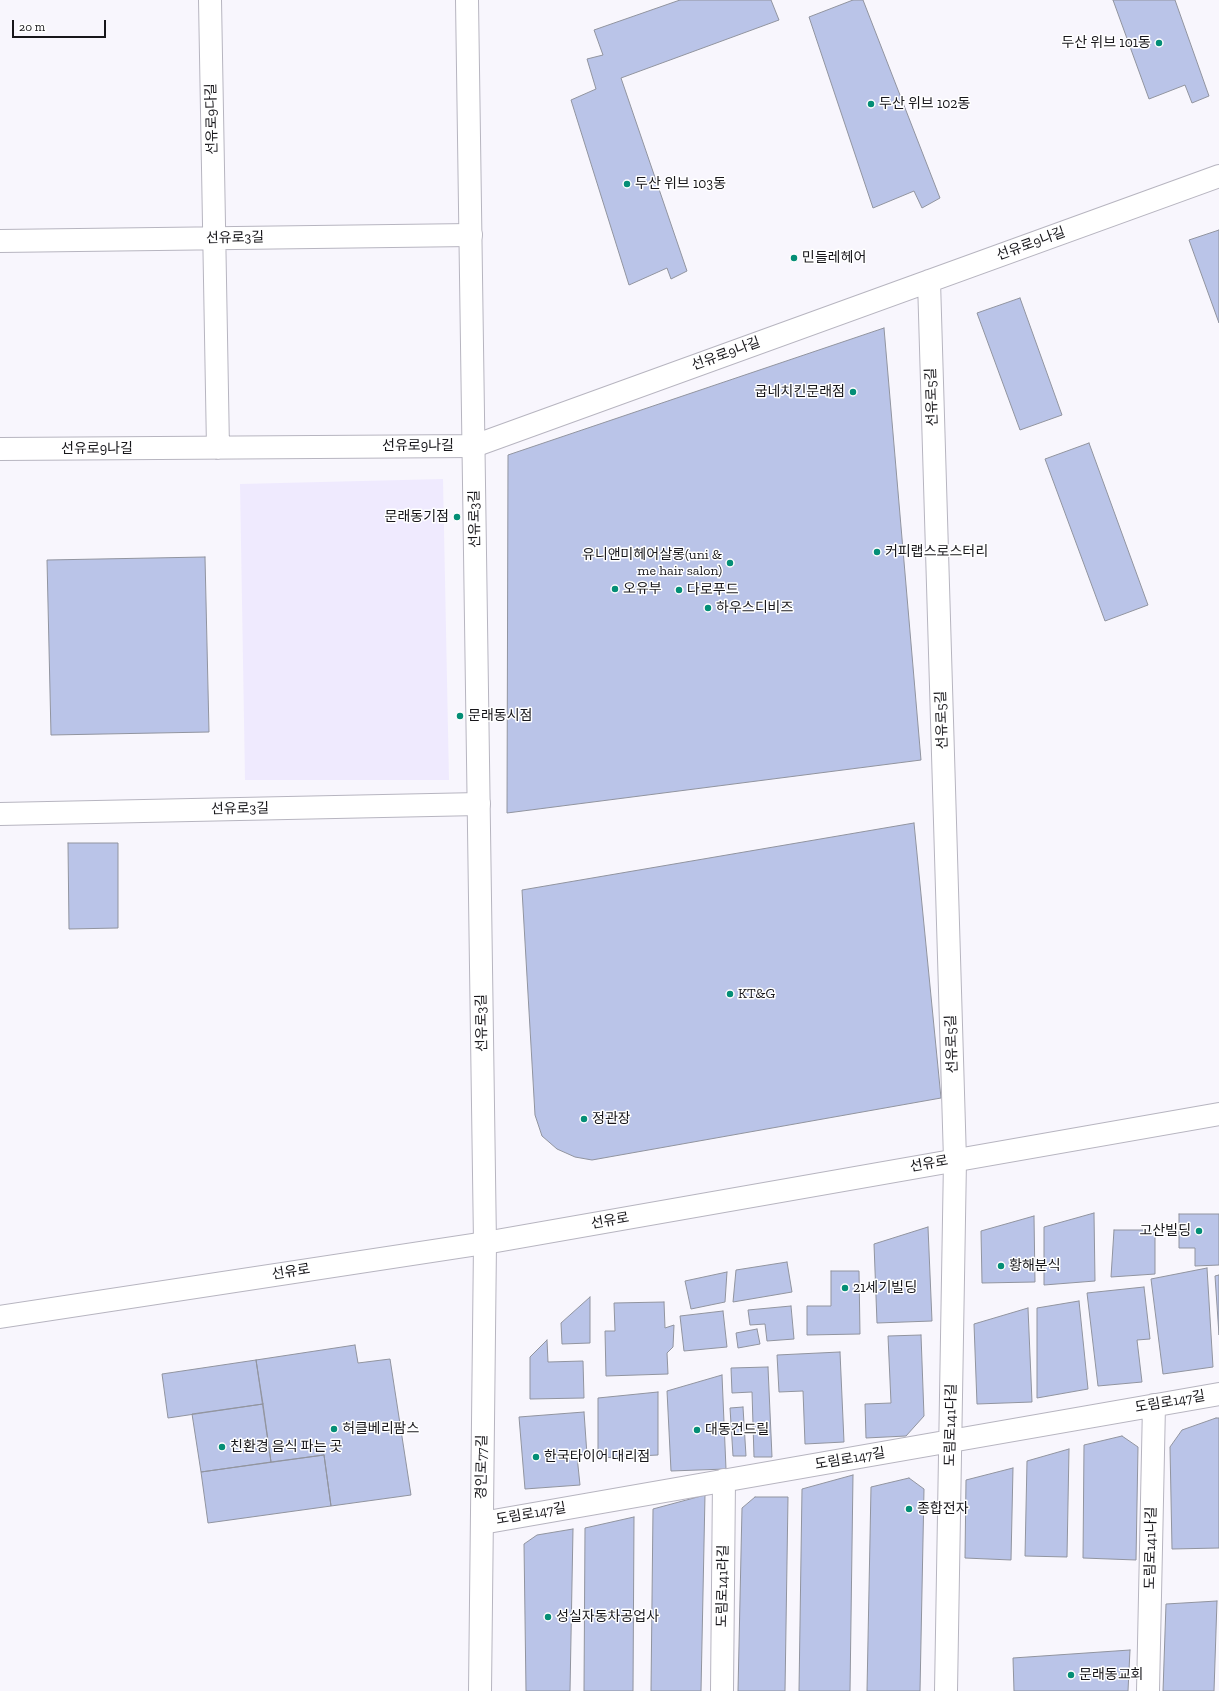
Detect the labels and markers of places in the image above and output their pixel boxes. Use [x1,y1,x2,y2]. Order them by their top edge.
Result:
place label: 두산 위브 101동 [1061,35,1151,51]
marker: 두산 위브 101동 [1154,38,1164,48]
place label: 두산 위브 102동 [879,96,970,112]
marker: 두산 위브 102동 [866,99,876,109]
place label: 두산 위브 103동 [635,176,726,192]
marker: 두산 위브 103동 [622,179,632,189]
place label: 민들레헤어 [802,250,866,266]
marker: 민들레헤어 [789,253,799,263]
place label: 굽네치킨문래점 [755,384,845,400]
marker: 굽네치킨문래점 [848,387,858,397]
place label: 문래동기점 [385,509,449,525]
marker: 문래동기점 [452,512,462,522]
place label: 커피랩스로스터리 [885,544,988,560]
place label: 유니앤미헤어살롱(uni & me hair salon) [582,547,722,580]
marker: 커피랩스로스터리 [872,547,882,557]
marker: 유니앤미헤어살롱(uni & me hair salon) [725,558,735,568]
place label: 오유부 [623,581,662,597]
place label: 다로푸드 [687,582,739,598]
marker: 오유부 [610,584,620,594]
marker: 다로푸드 [674,585,684,595]
place label: 하우스디비즈 [716,600,793,616]
marker: 하우스디비즈 [703,603,713,613]
place label: 문래동시점 [468,708,532,724]
marker: 문래동시점 [455,711,465,721]
place label: KT&G [738,986,775,1002]
marker: KT&G [725,989,735,999]
place label: 정관장 [592,1111,631,1127]
marker: 정관장 [579,1114,589,1124]
place label: 고산빌딩 [1139,1223,1191,1239]
marker: 고산빌딩 [1194,1226,1204,1236]
place label: 황해분식 [1009,1258,1061,1274]
marker: 황해분식 [996,1261,1006,1271]
place label: 21세기빌딩 [853,1280,917,1296]
marker: 21세기빌딩 [840,1283,850,1293]
place label: 허클베리팜스 [342,1421,419,1437]
place label: 대동건드릴 [705,1422,769,1438]
marker: 허클베리팜스 [329,1424,339,1434]
marker: 대동건드릴 [692,1425,702,1435]
place label: 친환경 음식 파는 곳 [230,1439,343,1455]
marker: 친환경 음식 파는 곳 [217,1442,227,1452]
place label: 한국타이어 대리점 [544,1449,650,1465]
marker: 한국타이어 대리점 [531,1452,541,1462]
place label: 종합전자 [917,1501,969,1517]
marker: 종합전자 [904,1504,914,1514]
place label: 성실자동차공업사 [556,1609,659,1625]
marker: 성실자동차공업사 [543,1612,553,1622]
place label: 문래동교회 [1079,1667,1143,1683]
marker: 문래동교회 [1066,1670,1076,1680]

